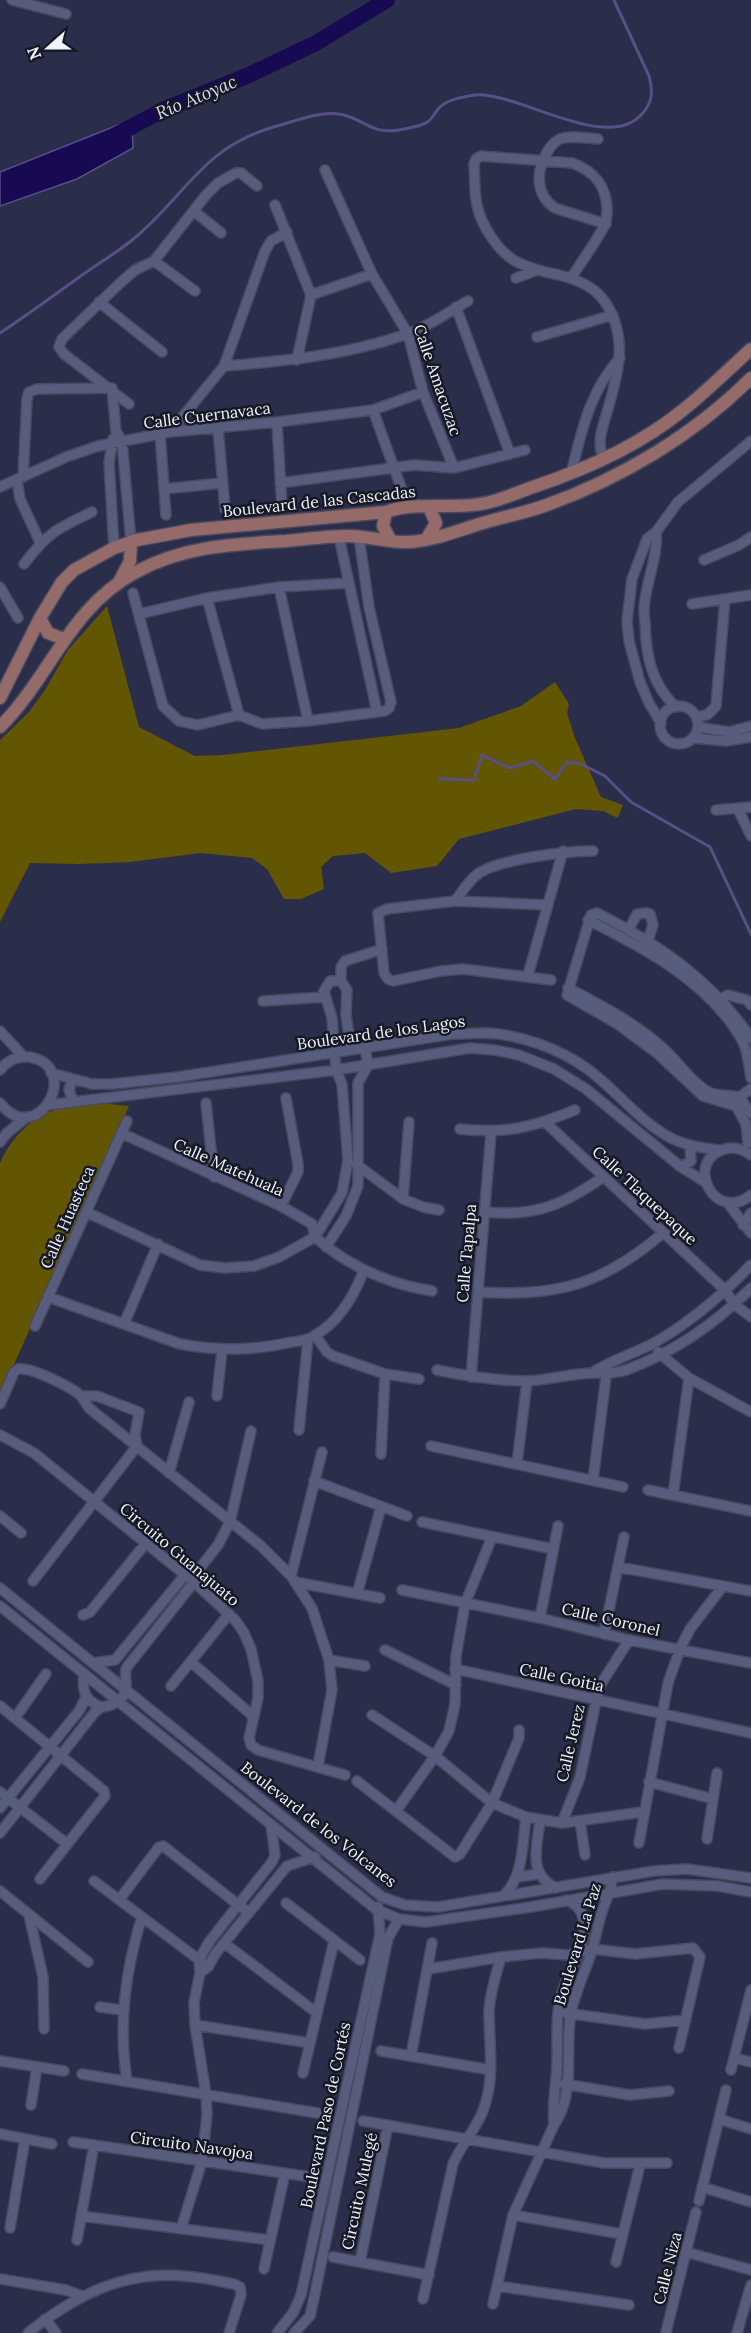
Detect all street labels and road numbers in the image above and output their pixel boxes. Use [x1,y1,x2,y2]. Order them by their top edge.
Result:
street label: Calle Amacuzac [410,322,466,438]
street label: Calle Cuernavaca [142,397,272,433]
street label: Boulevard de las Cascadas [221,481,417,521]
street label: Boulevard de los Lagos [296,1010,466,1054]
street label: Calle Matehuala [171,1134,287,1200]
street label: Calle Tlaquepaque [588,1141,702,1249]
street label: Calle Huasteca [36,1163,98,1271]
street label: Calle Tapalpa [452,1203,480,1303]
street label: Circuito Guanajuato [116,1498,244,1610]
street label: Calle Coronel [560,1598,662,1640]
street label: Calle Goitia [518,1658,606,1696]
street label: Calle Jerez [551,1702,589,1784]
street label: Boulevard de los Volcanes [237,1757,401,1891]
street label: Boulevard La Paz [549,1881,605,2007]
street label: Boulevard Paso de Cortés [295,2020,355,2210]
street label: Circuito Navojoa [129,2126,255,2164]
street label: Circuito Mulegé [337,2130,381,2252]
street label: Calle Niza [648,2230,686,2306]

